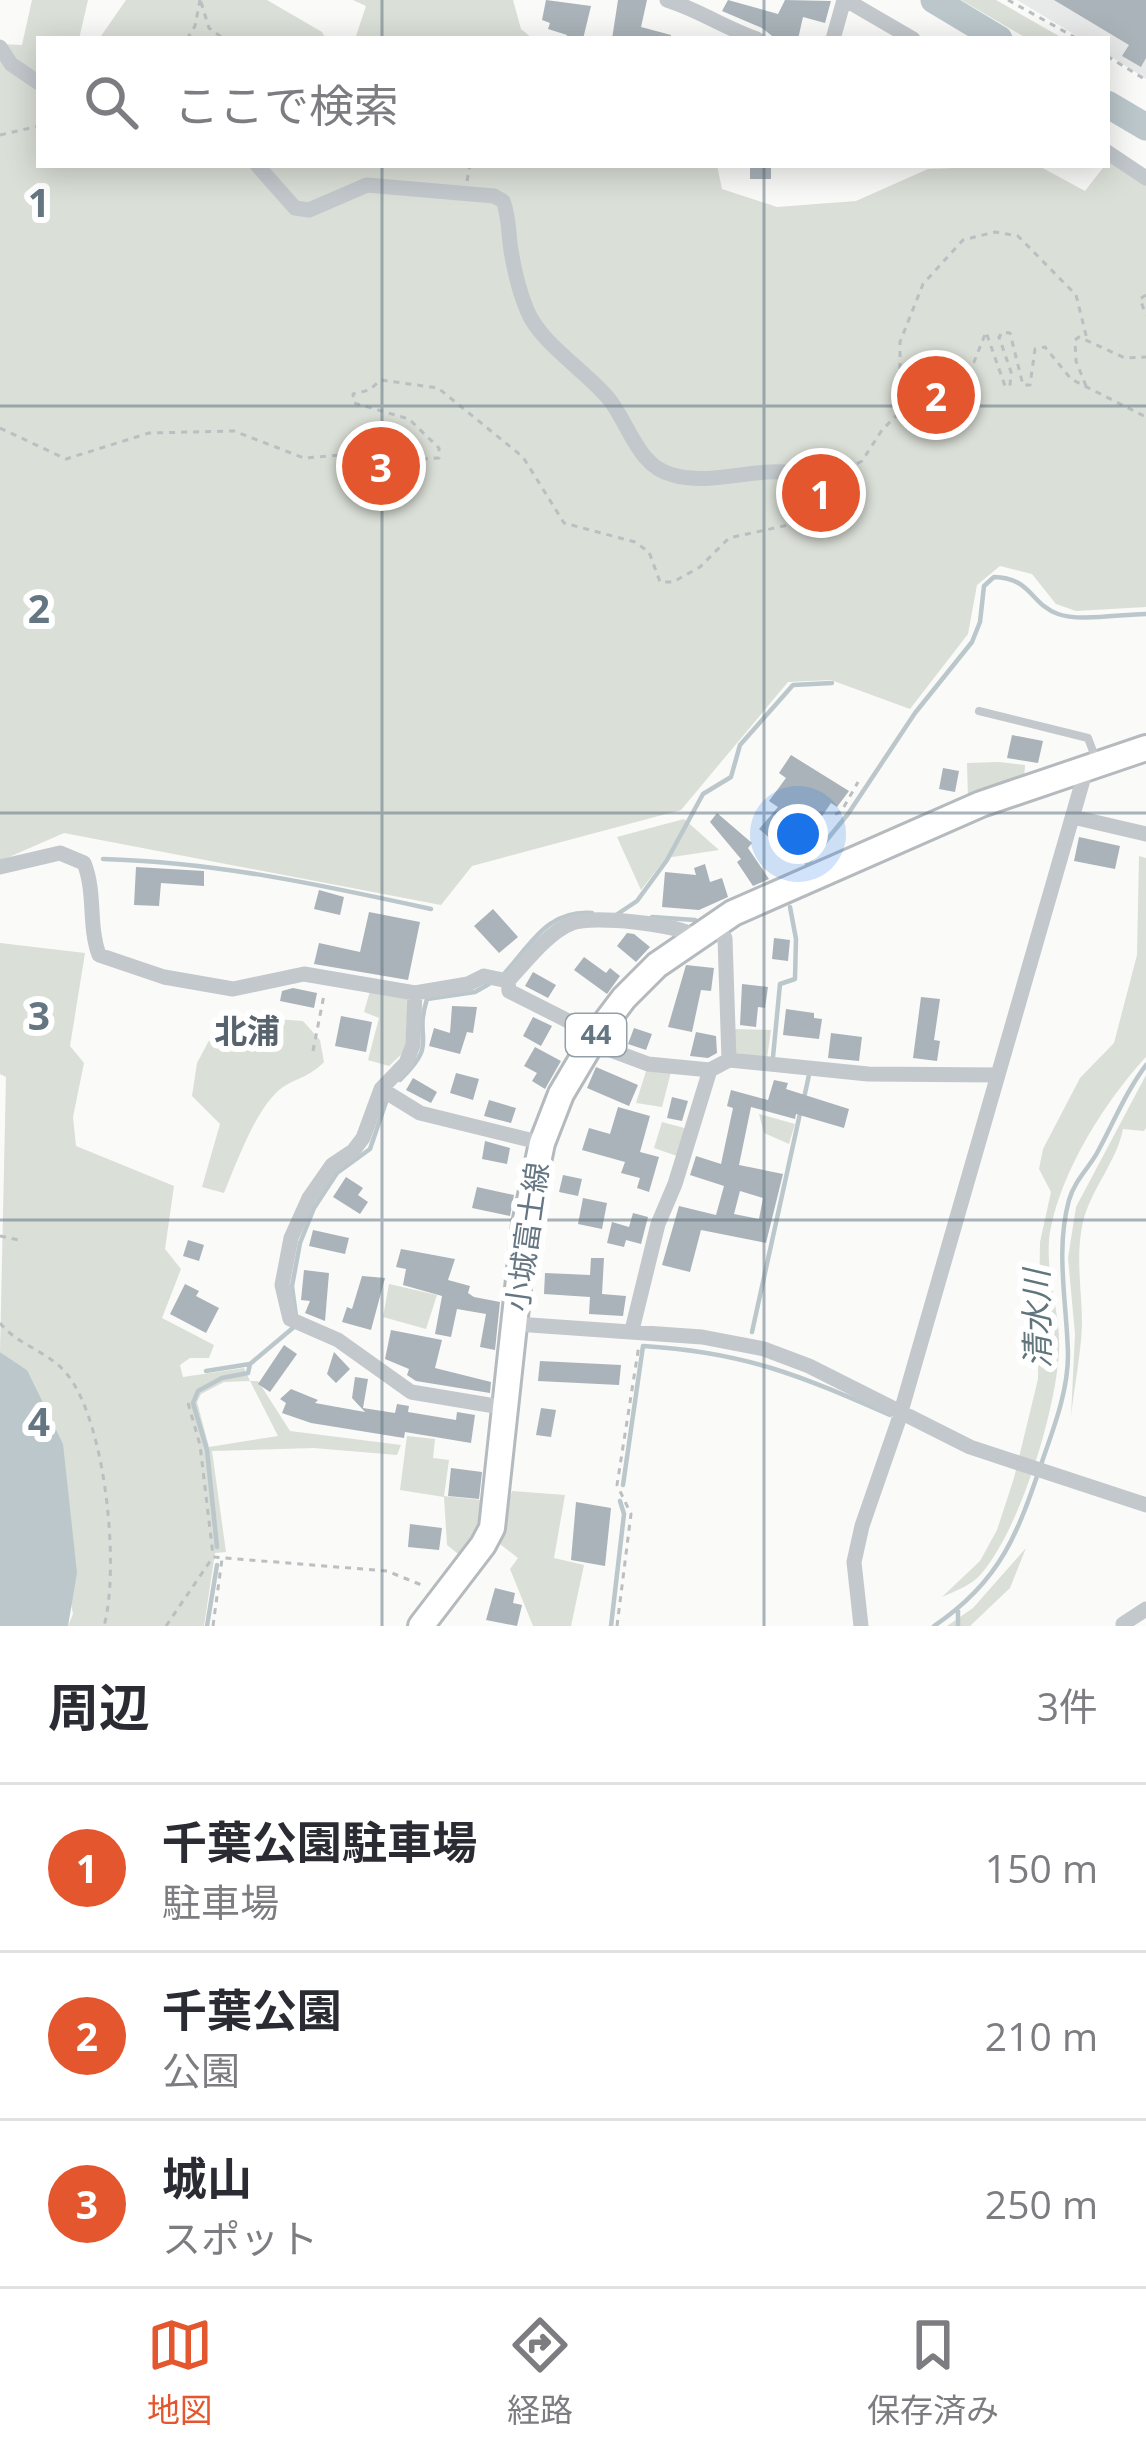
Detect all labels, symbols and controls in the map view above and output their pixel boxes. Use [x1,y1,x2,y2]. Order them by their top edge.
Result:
search box [36,36,1110,168]
icon: search [78,69,144,135]
text: ここで検索 [174,74,399,135]
text: 1 [28,175,50,228]
pin: 2 [897,350,975,440]
pin: 3 [342,421,420,511]
pin: 1 [782,448,860,538]
text: 2 [28,581,50,634]
your location [768,804,828,864]
text: 3 [28,988,50,1041]
district label: 北浦 [214,1008,280,1053]
road number: 44 [566,1014,626,1056]
street label: 小城富士線 [496,1160,557,1314]
water label: 清水川 [1013,1266,1060,1369]
text: 4 [28,1394,50,1447]
text: 周辺 [48,1671,150,1741]
text: 3件 [1037,1679,1098,1732]
text: 千葉公園駐車場 [162,1811,477,1872]
text: 1 [76,1841,98,1894]
text: 150 m [985,1841,1098,1894]
text: 駐車場 [162,1875,279,1928]
text: 千葉公園 [162,1979,342,2040]
text: 2 [76,2009,98,2062]
text: 210 m [985,2009,1098,2062]
text: 公園 [162,2043,240,2096]
text: 城山 [162,2147,252,2208]
text: 3 [76,2177,98,2230]
text: 250 m [985,2177,1098,2230]
text: スポット [162,2211,318,2264]
tab: 地図 [147,2312,213,2432]
tab: 経路 [507,2312,573,2432]
tab: 保存済み [867,2312,999,2432]

